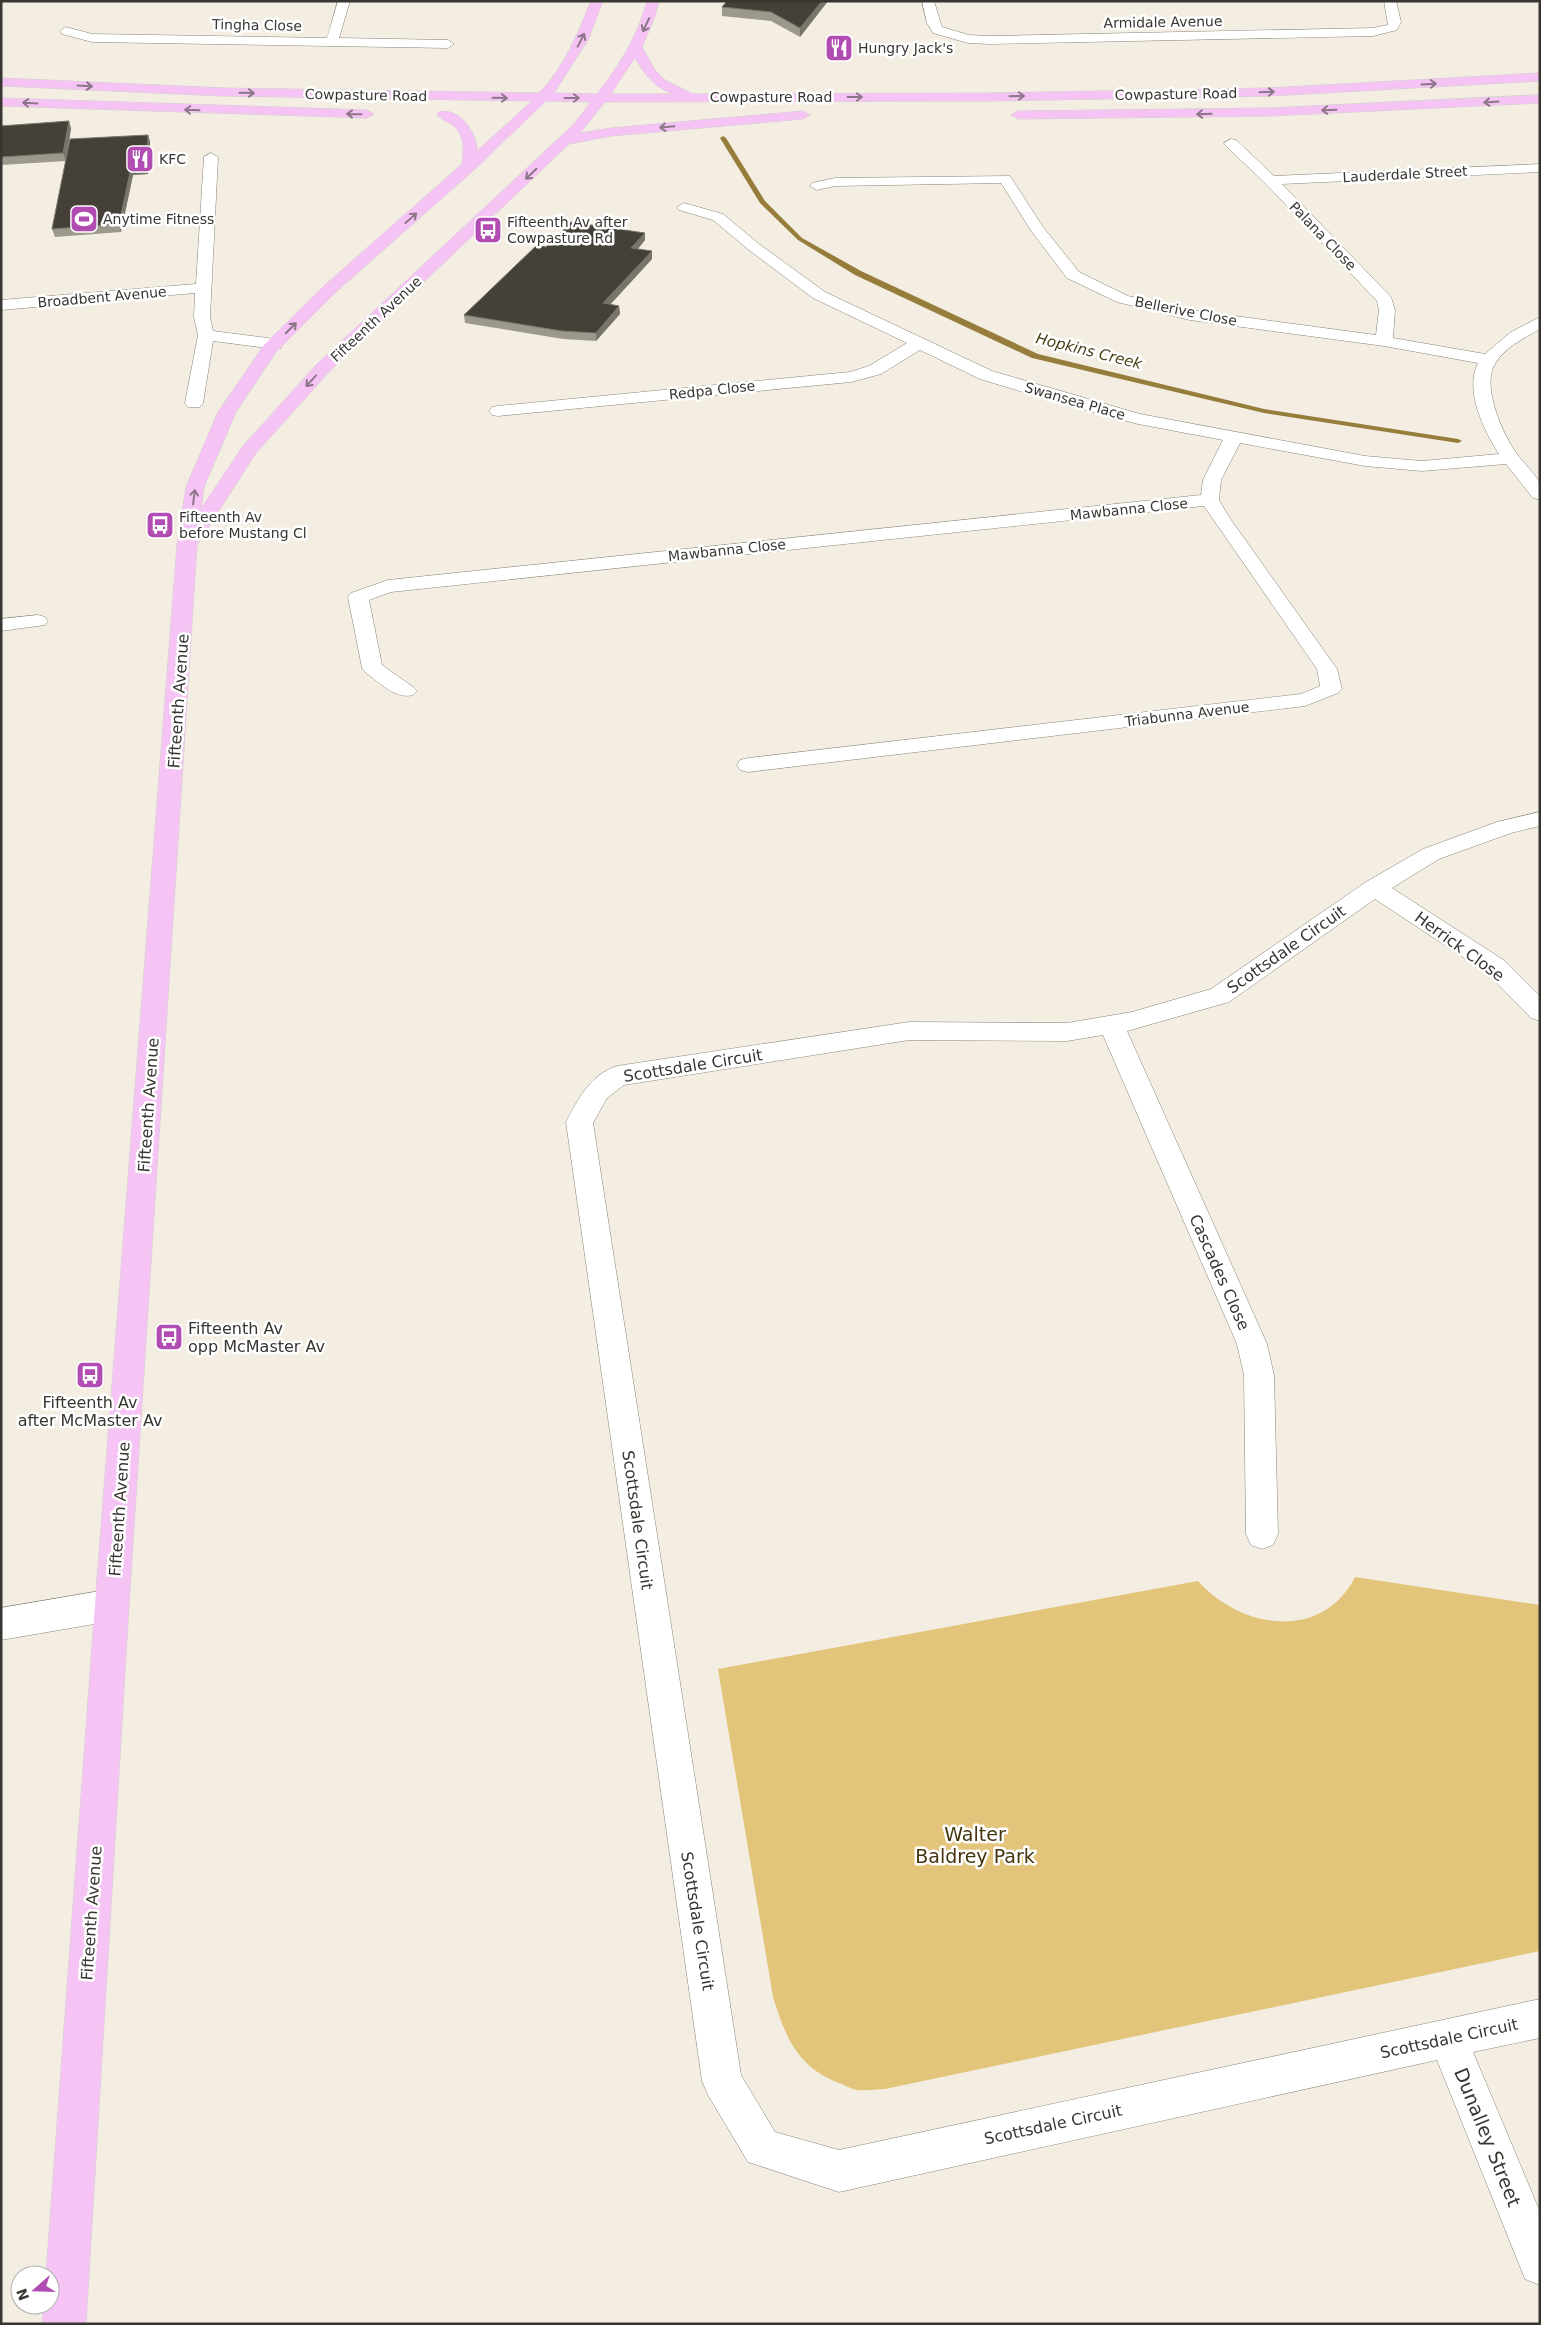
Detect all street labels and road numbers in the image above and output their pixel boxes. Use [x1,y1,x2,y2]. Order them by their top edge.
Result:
street label: Armidale Avenue [1103,13,1223,31]
street label: Tingha Close [211,16,302,34]
street label: Cowpasture Road [1115,85,1237,103]
street label: Cowpasture Road [305,86,427,104]
street label: Cowpasture Road [710,89,832,105]
street label: Lauderdale Street [1342,163,1468,185]
street label: Palana Close [1286,198,1360,274]
street label: Fifteenth Avenue [327,273,425,365]
street label: Broadbent Avenue [37,283,167,311]
street label: Bellerive Close [1134,293,1238,329]
street label: Redpa Close [668,378,756,402]
street label: Swansea Place [1023,379,1127,423]
street label: Mawbanna Close [1069,495,1189,523]
street label: Mawbanna Close [667,536,787,564]
street label: Fifteenth Avenue [164,633,193,769]
street label: Triabunna Avenue [1123,698,1250,730]
street label: Scottsdale Circuit [1223,901,1349,997]
street label: Herrick Close [1411,908,1508,985]
street label: Fifteenth Avenue [134,1037,163,1173]
street label: Scottsdale Circuit [622,1045,764,1086]
street label: Cascades Close [1185,1211,1254,1333]
street label: Fifteenth Avenue [105,1441,134,1577]
street label: Scottsdale Circuit [618,1449,657,1591]
street label: Fifteenth Avenue [77,1845,106,1981]
street label: Scottsdale Circuit [677,1850,718,1992]
street label: Scottsdale Circuit [1378,2015,1520,2062]
street label: Dunalley Street [1450,2064,1526,2210]
street label: Scottsdale Circuit [982,2101,1124,2148]

